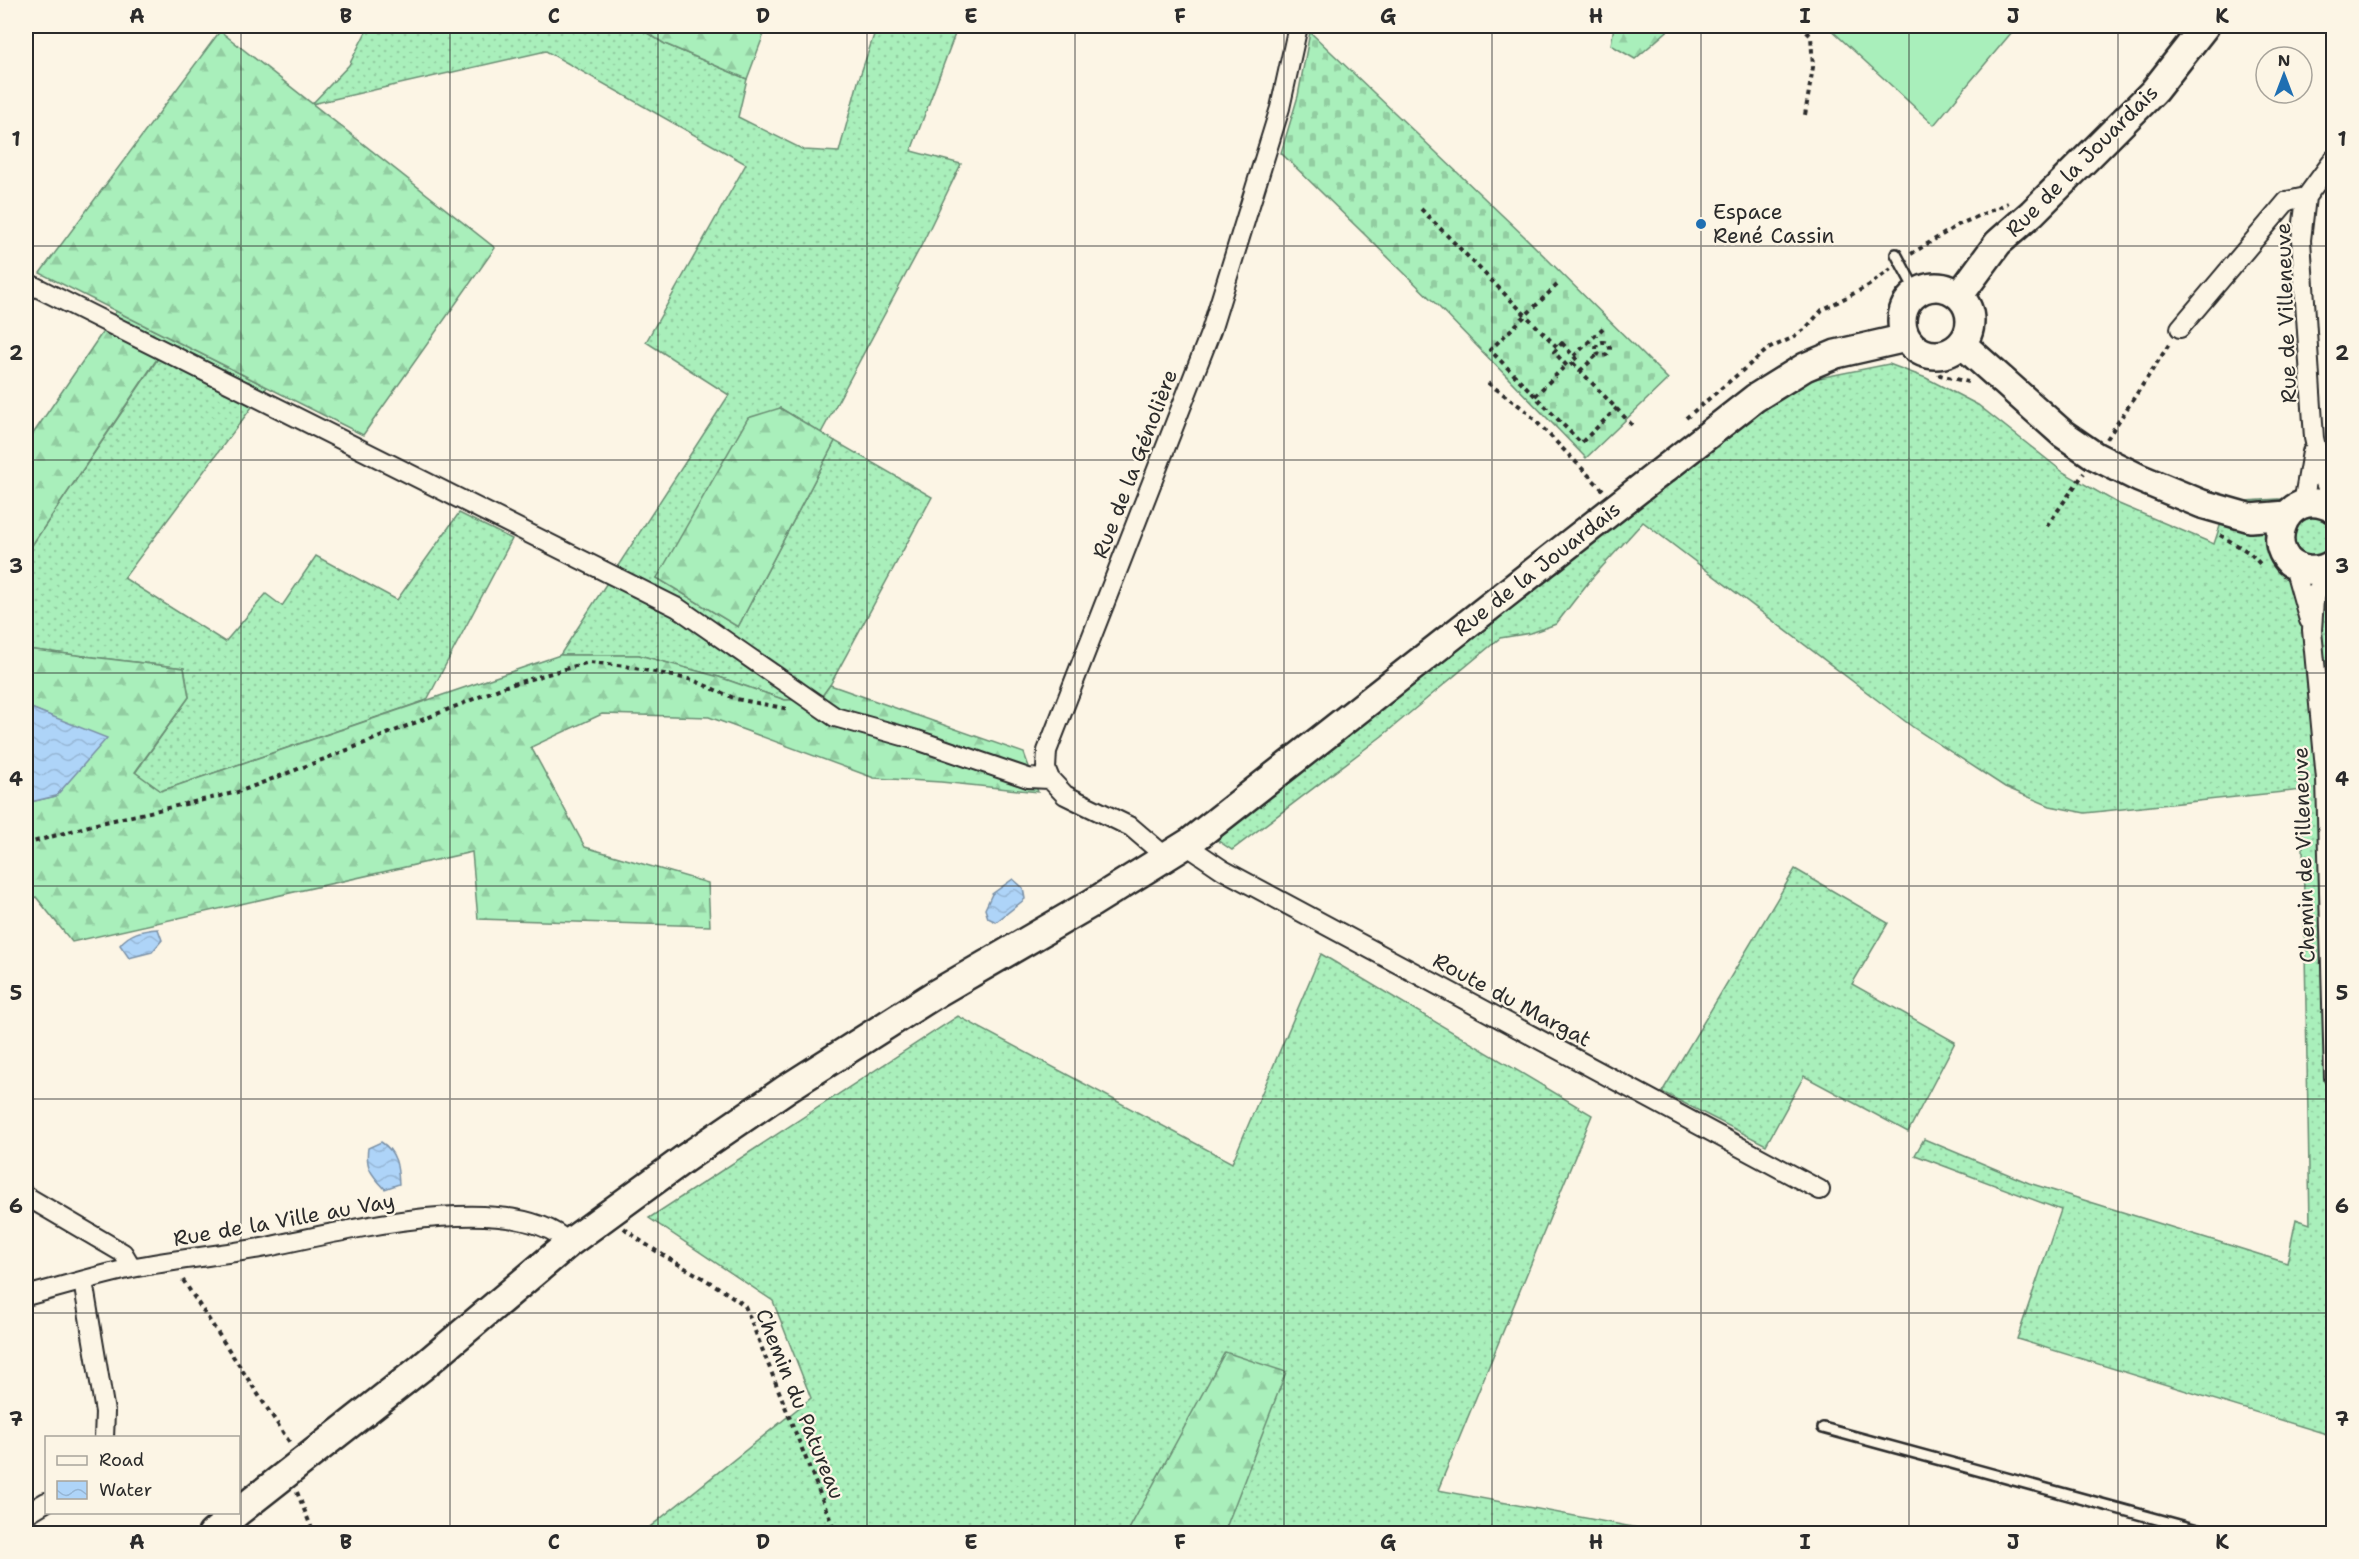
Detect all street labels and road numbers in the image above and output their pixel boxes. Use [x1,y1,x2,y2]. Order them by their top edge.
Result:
street label: Rue de la Jouardais [2000,79,2164,243]
street label: Rue de Villeneuve [2269,222,2303,404]
street label: Rue de la Génolière [1086,365,1184,563]
street label: Rue de la Jouardais [1448,495,1626,643]
street label: Chemin de Villeneuve [2286,746,2322,964]
street label: Route du Margat [1428,947,1596,1053]
street label: Rue de la Ville au Vay [171,1187,397,1253]
street label: Chemin du Patureau [749,1305,851,1503]

